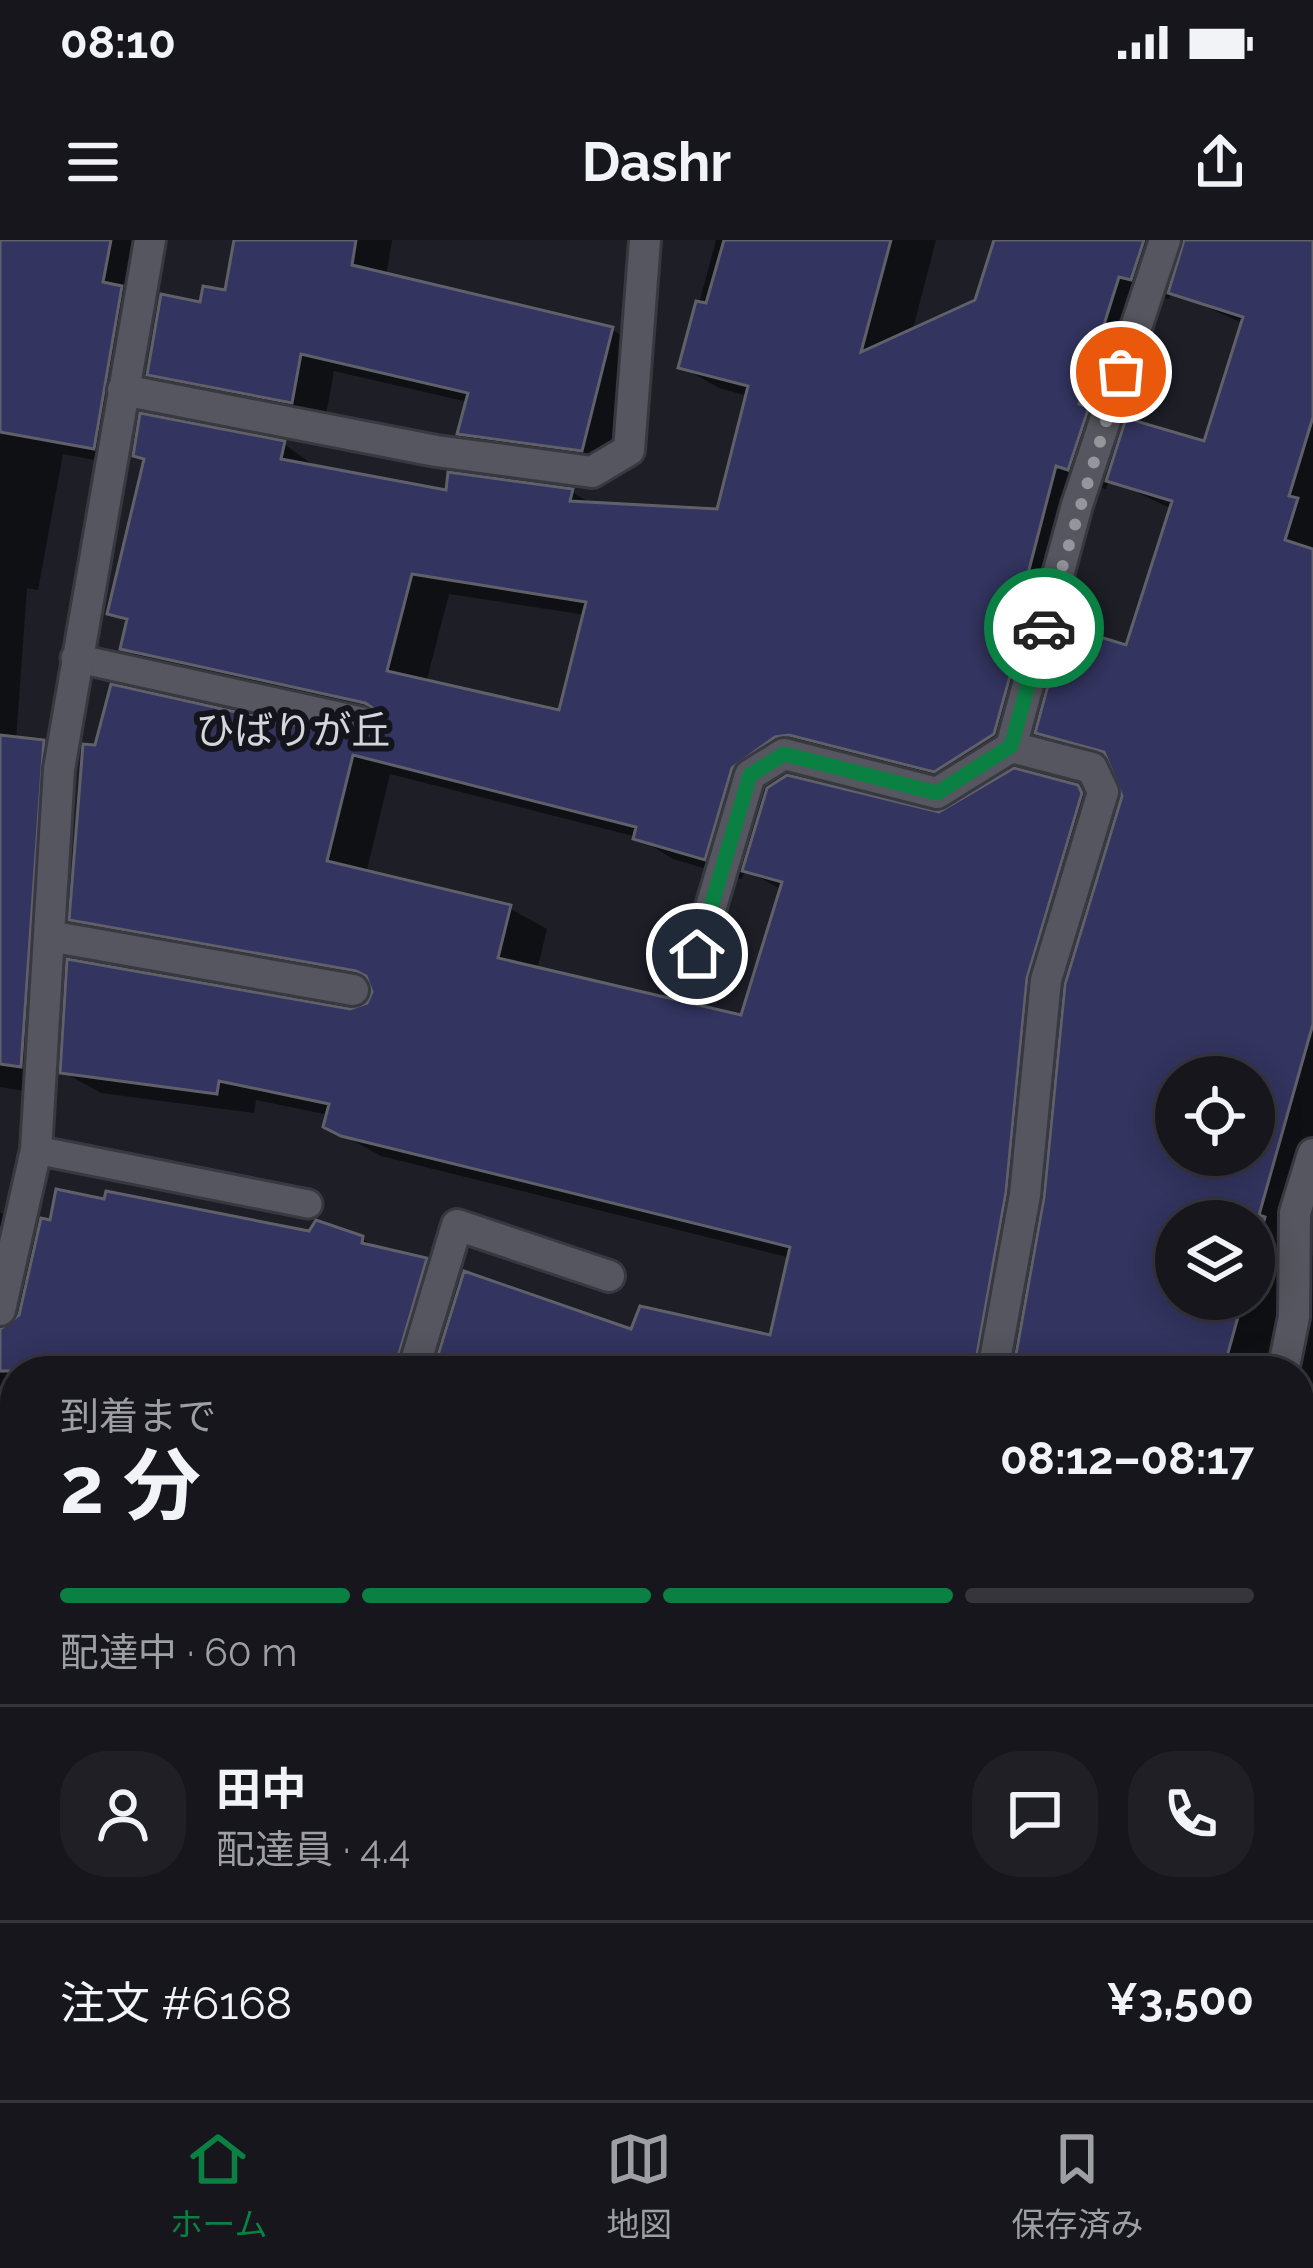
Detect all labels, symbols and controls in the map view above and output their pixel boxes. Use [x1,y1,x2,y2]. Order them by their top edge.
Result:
text: 08:10 [60,16,176,69]
icon: menu [60,129,126,195]
icon: share [1187,129,1253,195]
text: Dashr [582,130,731,194]
pin [1070,321,1172,423]
icon: bag [1088,339,1154,405]
courier [984,568,1104,688]
icon: car [1011,595,1077,661]
district label: ひばりが丘 [195,707,391,753]
pin [646,903,748,1005]
icon: home [664,921,730,987]
map controls [1155,1056,1275,1320]
button: locate [1155,1056,1275,1176]
button: layers [1155,1200,1275,1320]
text: 到着まで [60,1393,216,1439]
text: 08:12–08:17 [1000,1432,1254,1485]
text: 2 分 [60,1440,201,1531]
text: 配達中 · 60 m [60,1629,297,1675]
button: person [60,1751,186,1877]
button: chat [972,1751,1098,1877]
button: phone [1128,1751,1254,1877]
text: 田中 [216,1763,306,1816]
text: 配達員 · 4.4 [216,1826,410,1872]
text: ¥3,500 [1106,1973,1254,2026]
text: 注文 #6168 [60,1977,292,2030]
tab: ホーム [169,2126,268,2246]
tab: 地図 [606,2126,672,2246]
tab: 保存済み [1011,2126,1143,2246]

